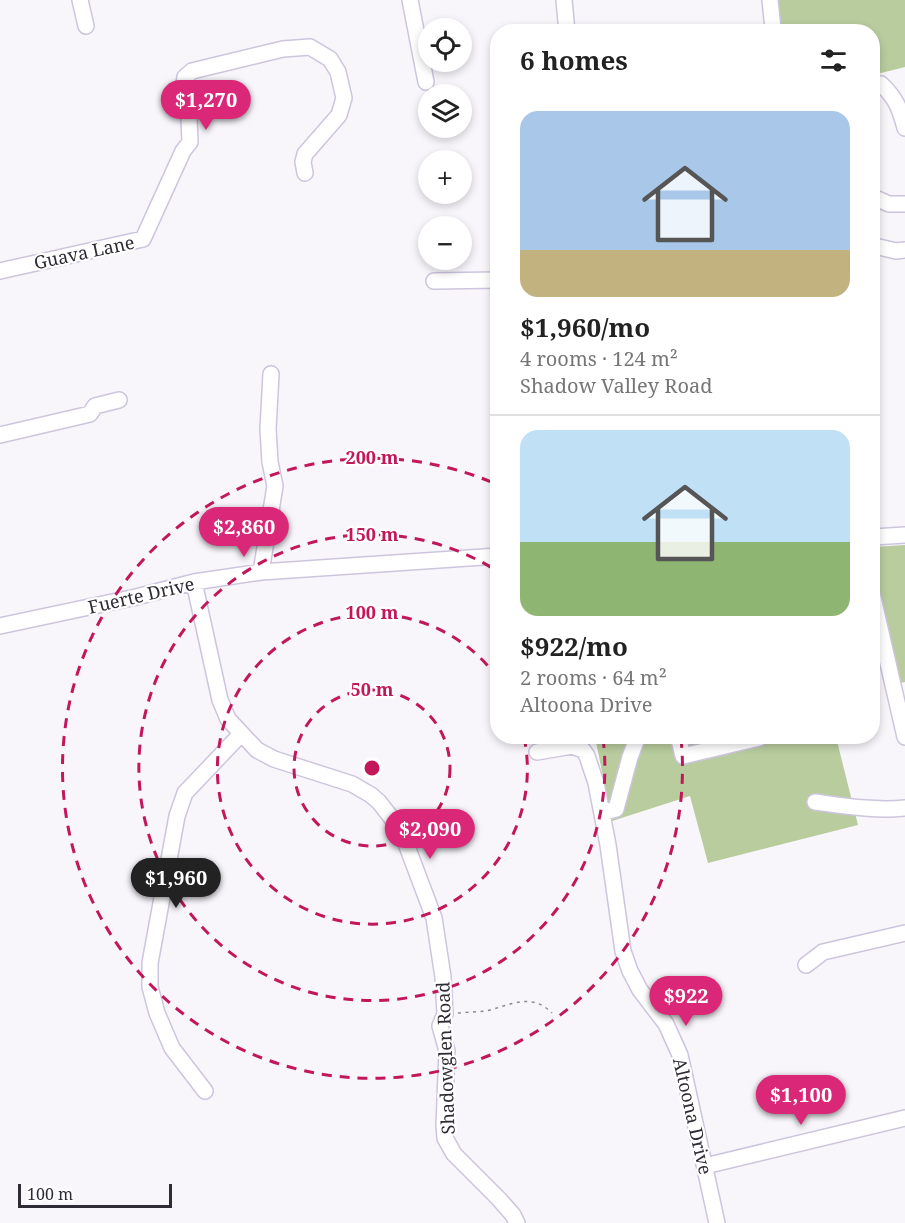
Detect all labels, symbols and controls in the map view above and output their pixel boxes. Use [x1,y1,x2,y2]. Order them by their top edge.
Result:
map controls [418,18,472,270]
button: locate [418,18,472,72]
text: 6 homes [520,42,628,78]
icon: filters [817,44,850,77]
pin: $1,270 [157,80,255,131]
button: layers [418,84,472,138]
text: $1,270 [175,86,237,113]
button: + [418,150,472,204]
icon: home [631,150,739,258]
button: − [418,216,472,270]
street label: Guava Lane [31,230,137,274]
text: $1,960/mo [520,309,650,345]
text: 4 rooms · 124 m² [520,345,678,372]
text: Shadow Valley Road [520,372,712,399]
text: 200 m [346,445,399,469]
icon: home [631,469,739,577]
pin: $2,860 [195,507,293,558]
text: $2,860 [213,513,275,540]
text: 150 m [346,522,399,546]
street label: Fuerte Drive [86,571,196,619]
text: 100 m [346,600,399,624]
text: $922/mo [520,628,628,664]
text: 2 rooms · 64 m² [520,664,667,691]
text: 50 m [351,677,394,701]
text: Altoona Drive [520,691,652,718]
centre of rings [362,758,382,778]
pin: $2,090 [381,809,479,860]
text: $2,090 [399,815,461,842]
pin: $1,960 [127,858,225,909]
text: $1,960 [145,864,207,891]
pin: $922 [650,976,722,1027]
street label: Shadowglen Road [430,981,460,1135]
text: $922 [663,982,709,1009]
street label: Altoona Drive [668,1055,718,1177]
pin: $1,100 [752,1075,850,1126]
text: $1,100 [770,1081,832,1108]
scale bar [18,1181,172,1208]
text: 100 m [27,1183,73,1205]

